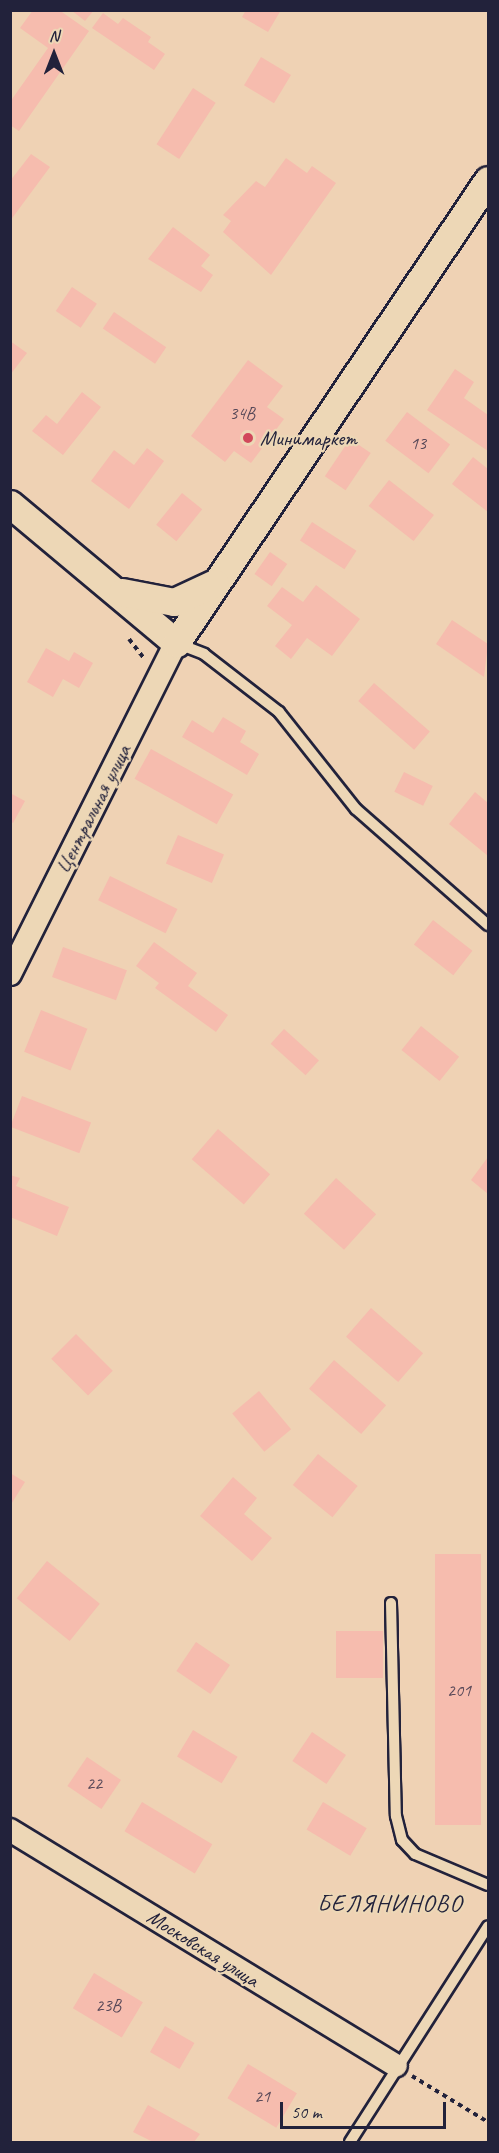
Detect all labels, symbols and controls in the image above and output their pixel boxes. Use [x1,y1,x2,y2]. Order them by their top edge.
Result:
north arrow [24,24,84,84]
text: N [49,26,59,46]
house number: 34В [229,402,255,424]
place label: Минимаркет [260,425,357,451]
marker: Минимаркет [241,431,255,445]
house number: 13 [410,432,426,454]
street label: Центральная улица [50,740,136,878]
house number: 201 [447,1679,471,1701]
house number: 22 [86,1772,102,1794]
district label: БЕЛЯНИНОВО [319,1890,461,1918]
street label: Московская улица [142,1903,264,1993]
house number: 23В [95,1994,121,2016]
house number: 21 [254,2085,270,2107]
scale bar [283,2090,450,2128]
text: 50 m [291,2101,322,2123]

